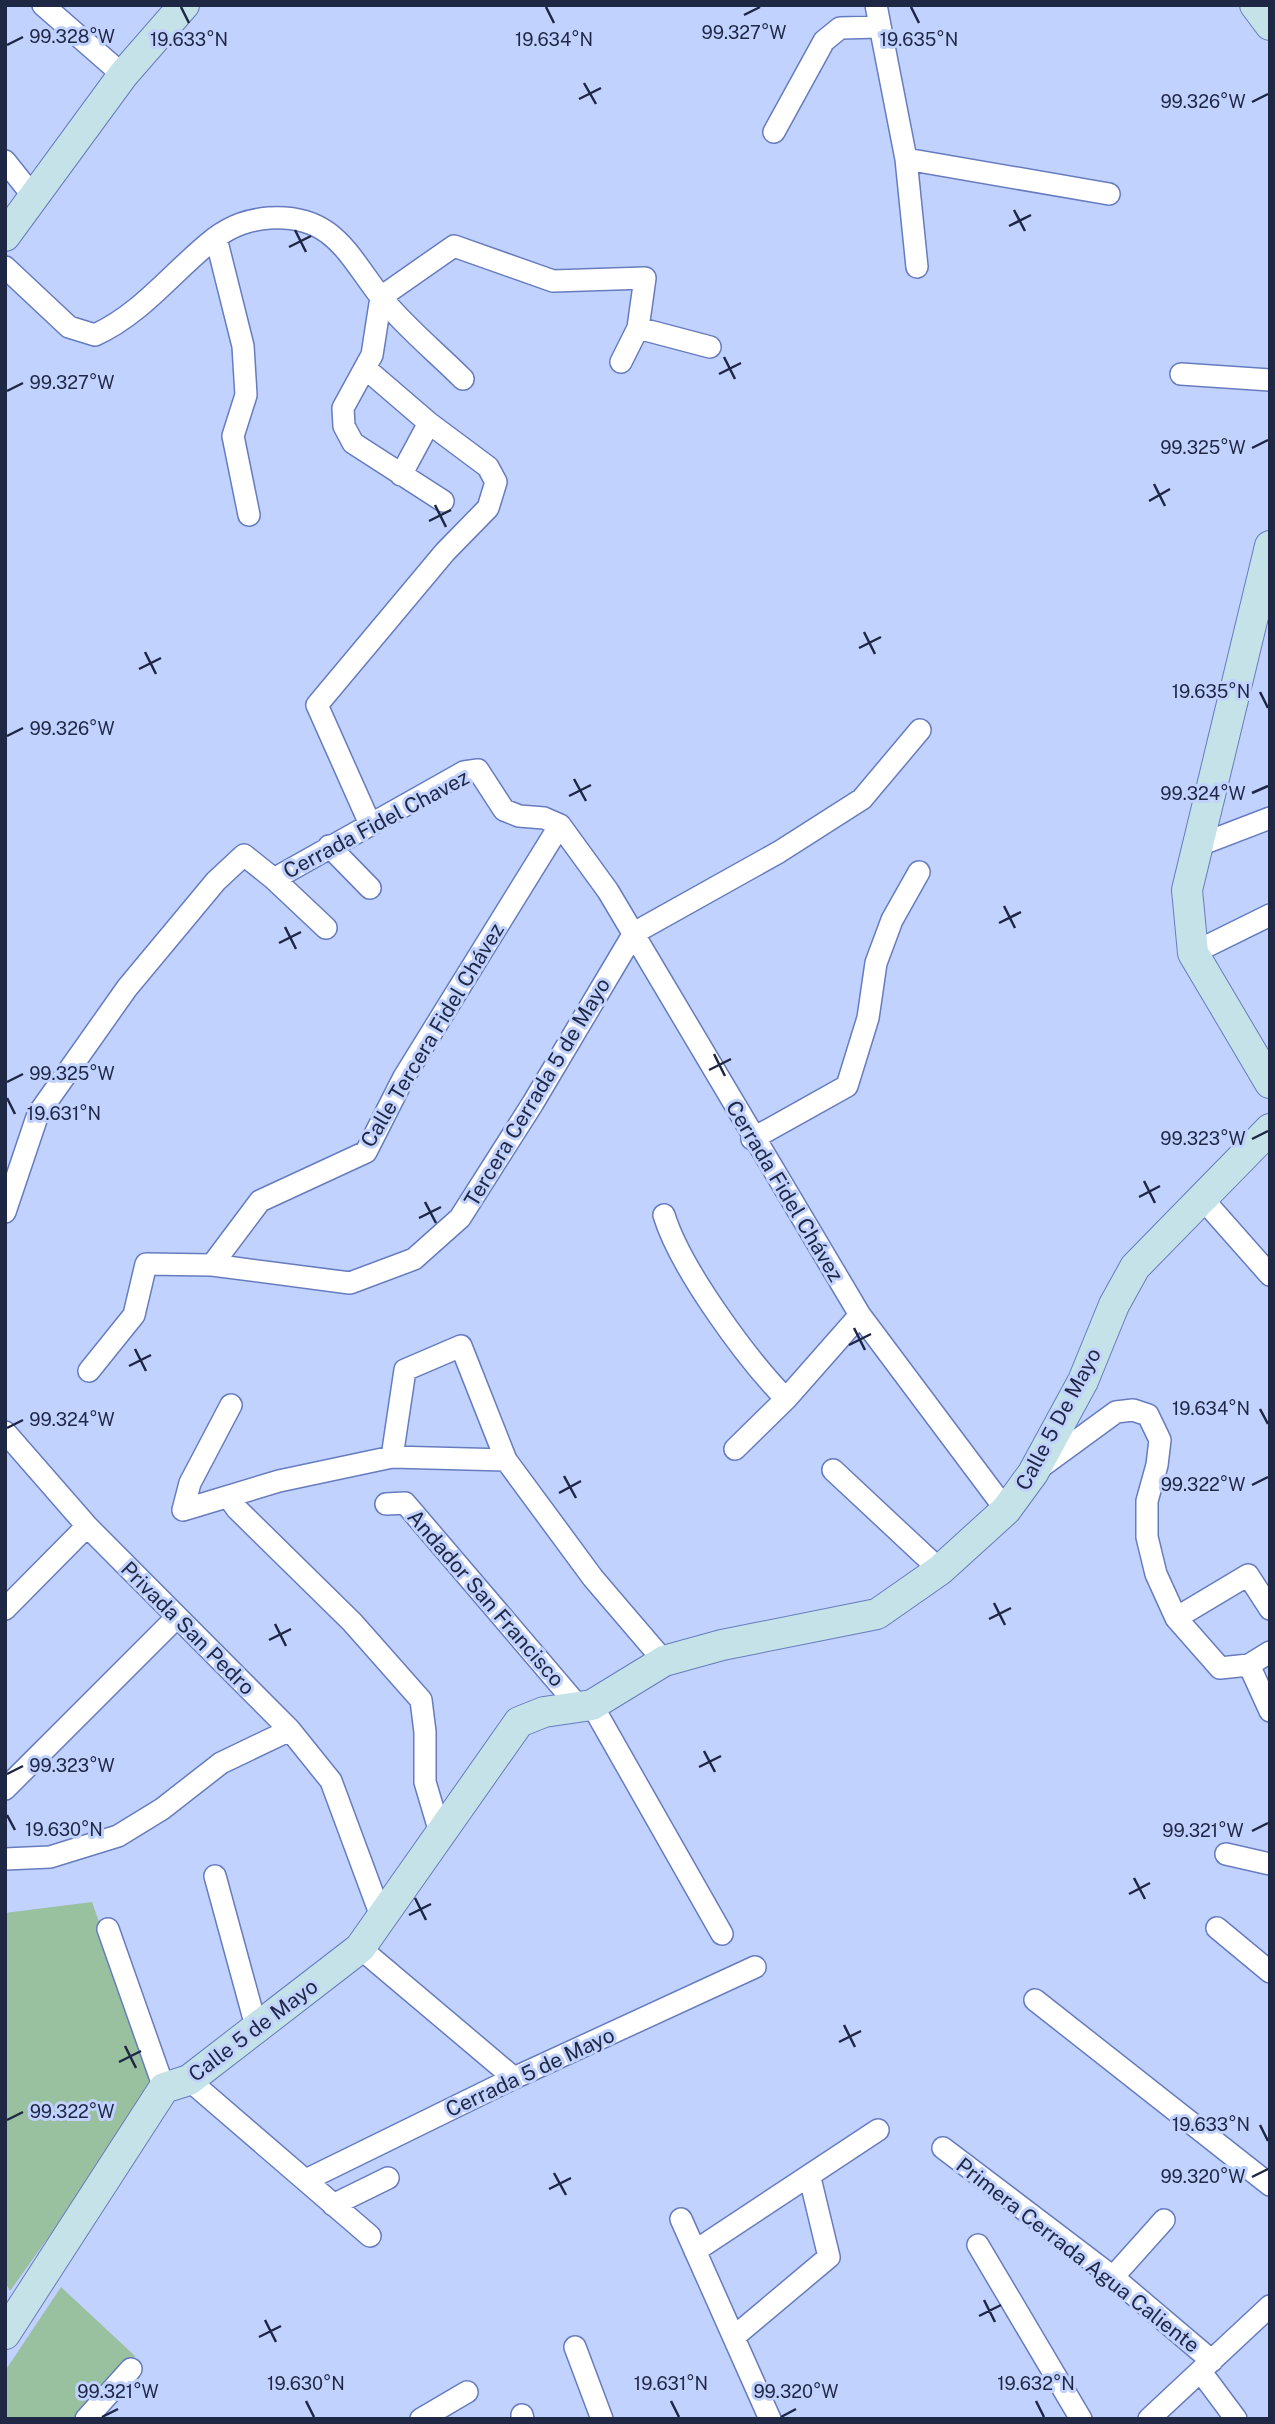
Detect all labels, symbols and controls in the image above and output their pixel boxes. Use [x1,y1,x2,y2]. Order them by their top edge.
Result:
text: 99.327°W [702,22,786,43]
text: 99.328°W [29,26,115,47]
text: 19.633°N [150,29,228,50]
text: 19.634°N [515,29,593,50]
text: 19.635°N [880,29,958,50]
text: 99.326°W [1160,91,1246,112]
text: 99.327°W [30,372,114,393]
text: 99.325°W [1160,437,1246,458]
text: 19.635°N [1172,681,1250,702]
text: 99.326°W [29,718,115,739]
street label: Cerrada Fidel Chavez [279,764,473,884]
text: 99.324°W [1160,783,1246,804]
street label: Calle Tercera Fidel Chávez [355,918,509,1152]
street label: Tercera Cerrada 5 de Mayo [459,973,615,1211]
text: 99.325°W [29,1063,115,1084]
street label: Cerrada Fidel Chávez [721,1096,849,1286]
text: 19.631°N [27,1103,101,1124]
text: 99.323°W [1160,1128,1246,1149]
street label: Calle 5 De Mayo [1010,1344,1106,1494]
text: 19.634°N [1172,1398,1250,1419]
text: 99.324°W [29,1409,115,1430]
text: 99.322°W [1161,1474,1245,1495]
street label: Andador San Francisco [402,1504,570,1692]
street label: Privada San Pedro [116,1556,260,1700]
text: 99.323°W [29,1755,115,1776]
text: 19.630°N [25,1819,103,1840]
text: 99.321°W [1162,1820,1244,1841]
street label: Calle 5 de Mayo [184,1973,322,2087]
street label: Cerrada 5 de Mayo [442,2022,618,2122]
text: 99.322°W [30,2101,114,2122]
text: 19.633°N [1172,2114,1250,2135]
street label: Primera Cerrada Agua Caliente [951,2152,1205,2358]
text: 99.320°W [1161,2166,1246,2187]
text: 19.630°N [267,2373,345,2394]
text: 19.631°N [634,2373,708,2394]
text: 19.632°N [997,2373,1075,2394]
text: 99.321°W [77,2381,159,2402]
text: 99.320°W [754,2381,839,2402]

